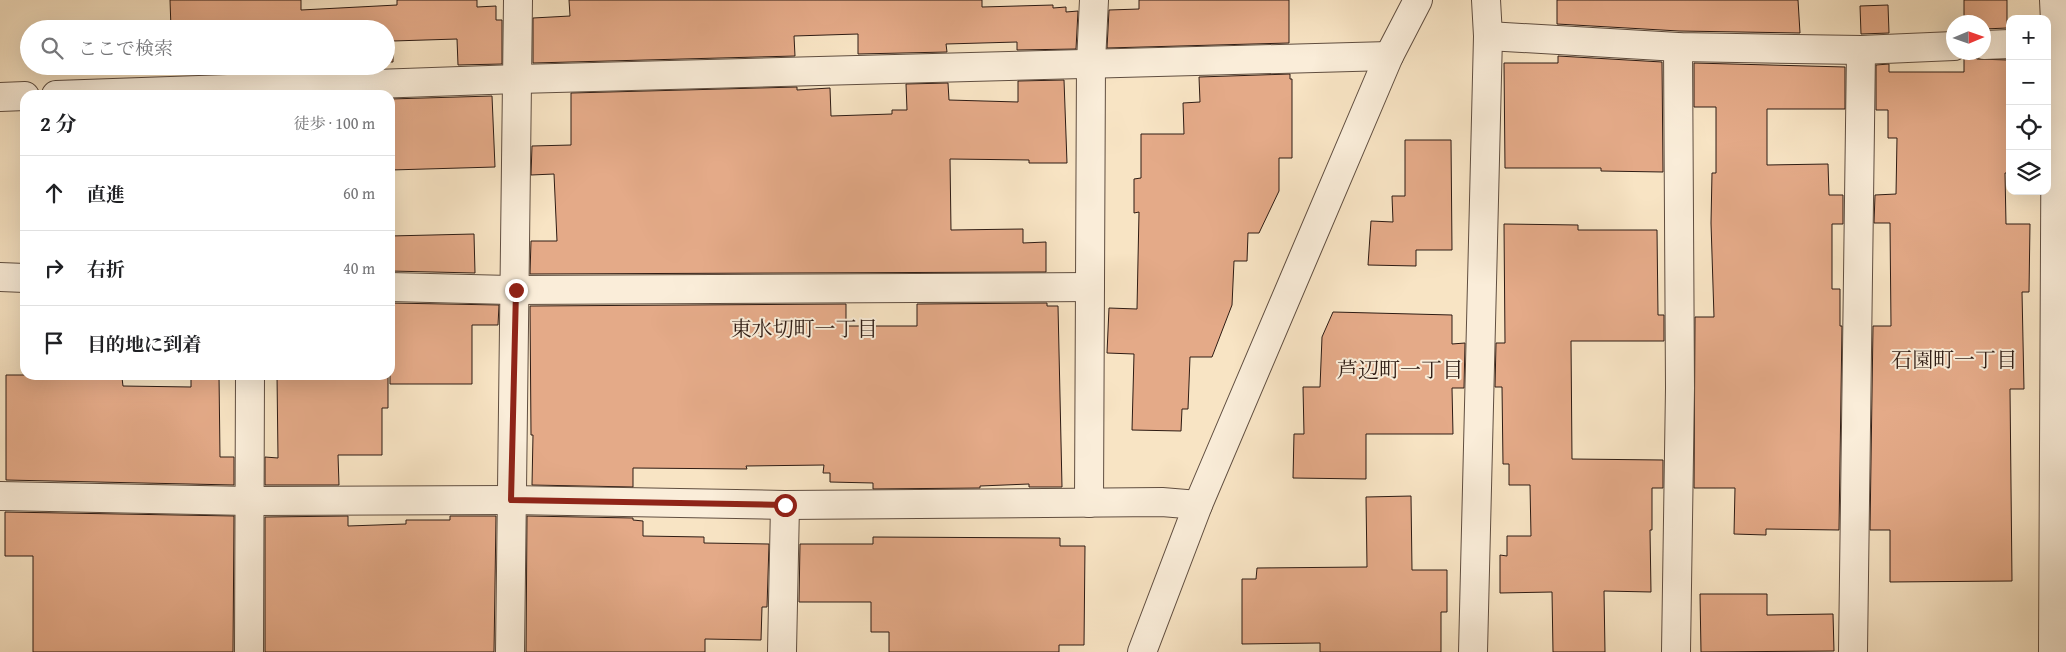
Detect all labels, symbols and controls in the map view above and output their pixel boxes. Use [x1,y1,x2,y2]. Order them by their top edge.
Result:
north arrow [1946,15,1991,60]
map controls [2006,15,2051,195]
button: + [2006,15,2051,60]
search box [20,20,395,75]
icon: search [38,34,66,62]
text: ここで検索 [78,34,173,62]
button: − [2006,60,2051,105]
button: locate [2006,105,2051,150]
text: 2 分 [40,108,77,139]
text: 徒歩 · 100 m [294,111,375,135]
button: layers [2006,150,2051,195]
icon: ahead [40,179,68,207]
text: 直進 [87,180,125,208]
text: 60 m [343,181,375,205]
icon: right [40,254,68,282]
text: 右折 [87,255,125,283]
text: 40 m [343,256,375,280]
route end [505,279,528,302]
district label: 東水切町一丁目 [731,313,878,344]
icon: arrive [40,329,68,357]
text: 目的地に到着 [87,330,201,358]
district label: 石園町一丁目 [1891,344,2017,375]
district label: 芦辺町一丁目 [1337,354,1463,385]
route start [774,494,797,517]

